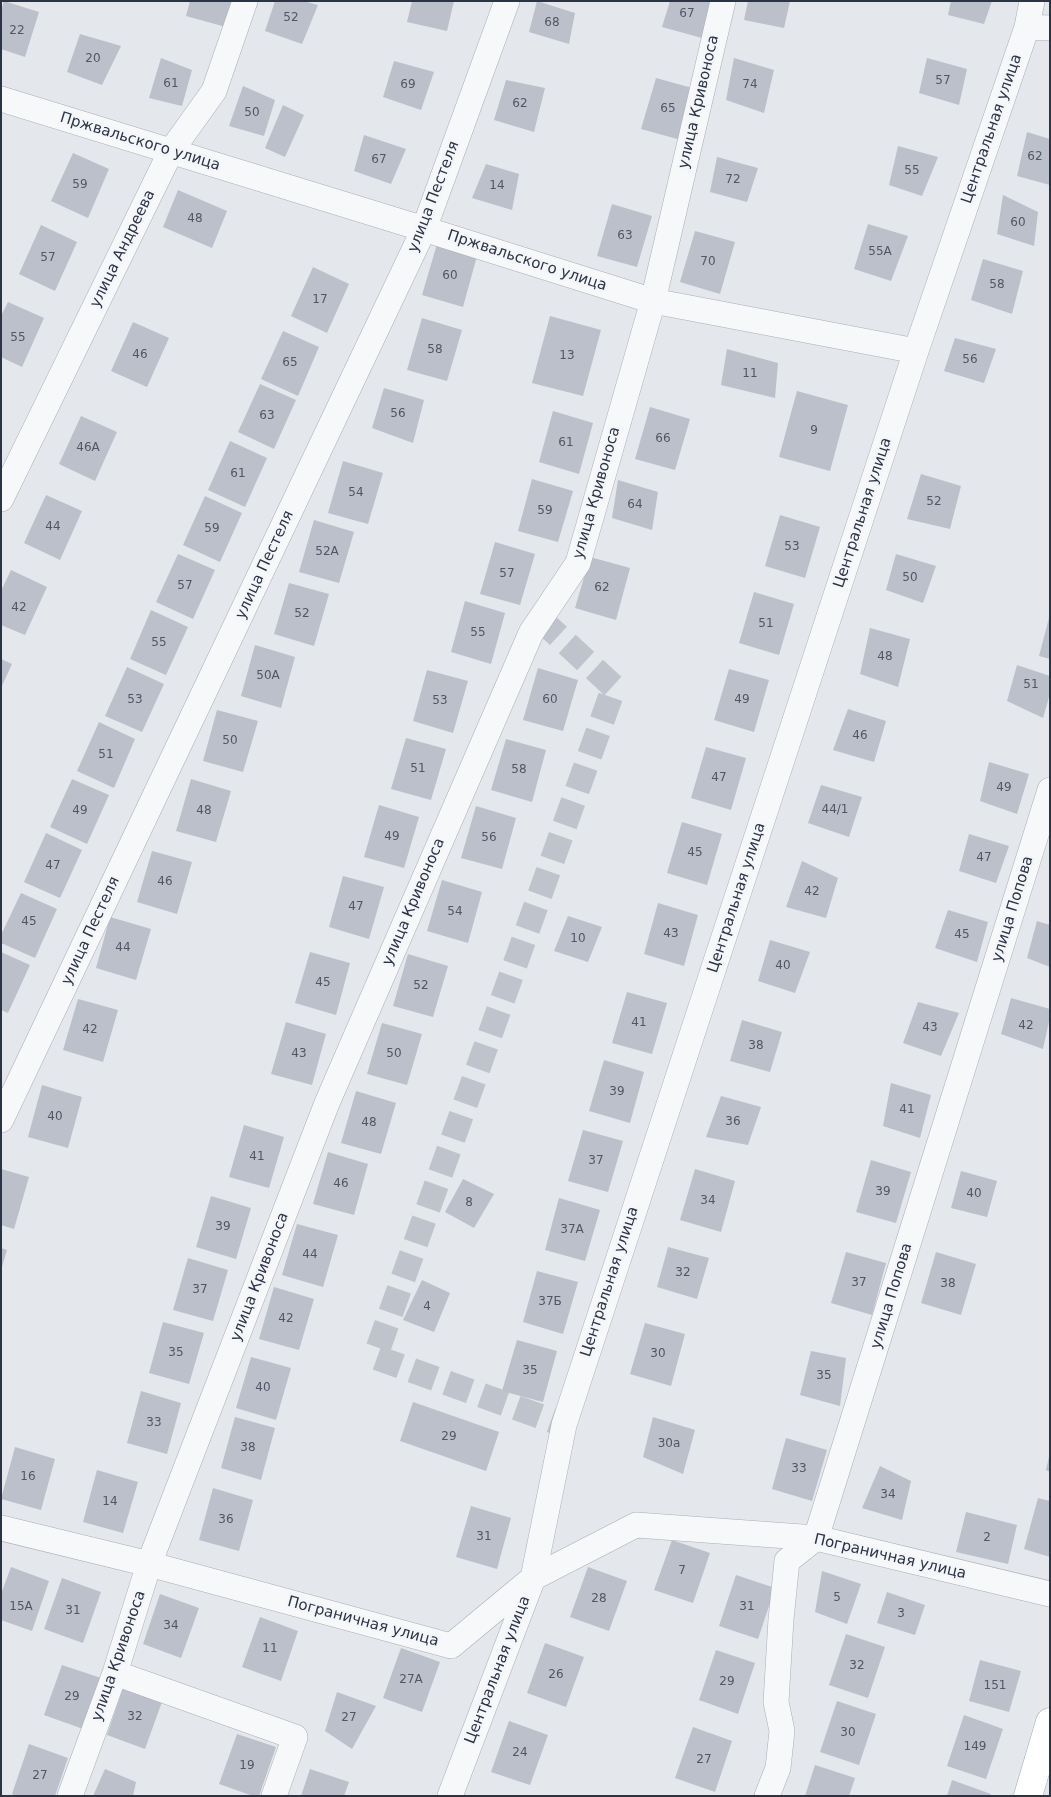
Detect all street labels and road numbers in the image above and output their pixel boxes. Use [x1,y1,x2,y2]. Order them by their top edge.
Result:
street label: улица Кривоноса [675,33,723,171]
street label: Центральная улица [958,52,1026,206]
street label: Пржвальского улица [58,109,222,175]
street label: улица Пестеля [405,139,463,255]
street label: улица Андреева [87,187,159,311]
street label: Пржвальского улица [445,227,609,295]
street label: улица Кривоноса [570,425,624,561]
street label: Центральная улица [830,436,896,590]
street label: улица Пестеля [232,508,298,622]
street label: Центральная улица [704,821,770,975]
street label: улица Кривоноса [379,836,449,968]
street label: улица Попова [988,854,1038,964]
street label: улица Пестеля [58,874,124,988]
street label: Центральная улица [577,1205,643,1359]
street label: улица Кривоноса [227,1210,293,1344]
street label: улица Попова [867,1241,917,1351]
street label: Пограничная улица [812,1531,968,1583]
street label: улица Кривоноса [88,1588,150,1724]
street label: Пограничная улица [285,1593,441,1651]
street label: Центральная улица [461,1594,535,1746]

